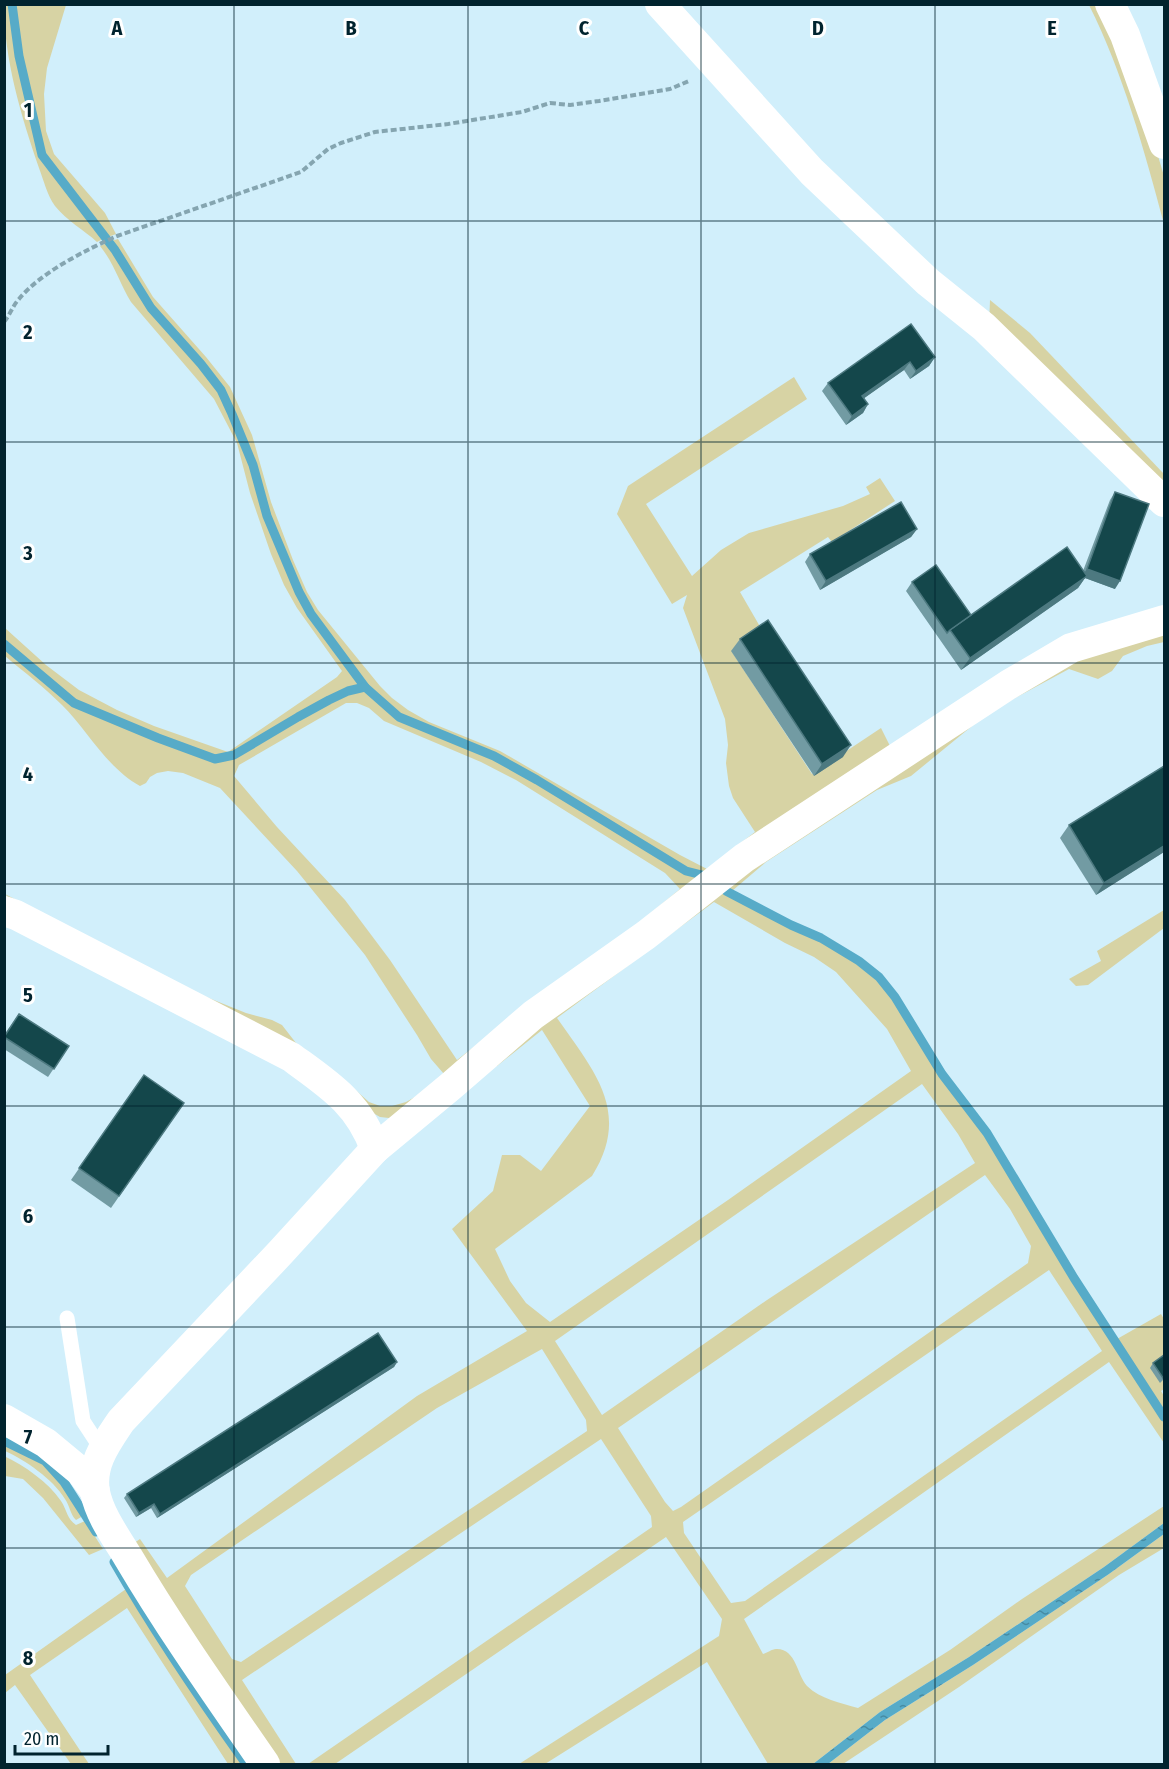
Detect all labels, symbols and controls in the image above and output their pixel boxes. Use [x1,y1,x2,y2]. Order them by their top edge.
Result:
text: A [111,16,124,40]
text: B [345,16,357,40]
text: C [579,16,590,40]
text: D [812,16,824,40]
text: E [1047,16,1057,40]
text: 1 [24,98,32,122]
text: 2 [22,320,33,344]
text: 3 [22,541,33,565]
text: 4 [23,762,33,786]
text: 5 [23,983,33,1007]
text: 6 [23,1204,33,1228]
text: 7 [24,1425,33,1449]
text: 8 [23,1646,34,1670]
scale bar [15,1718,108,1756]
text: 20 m [24,1728,59,1750]

